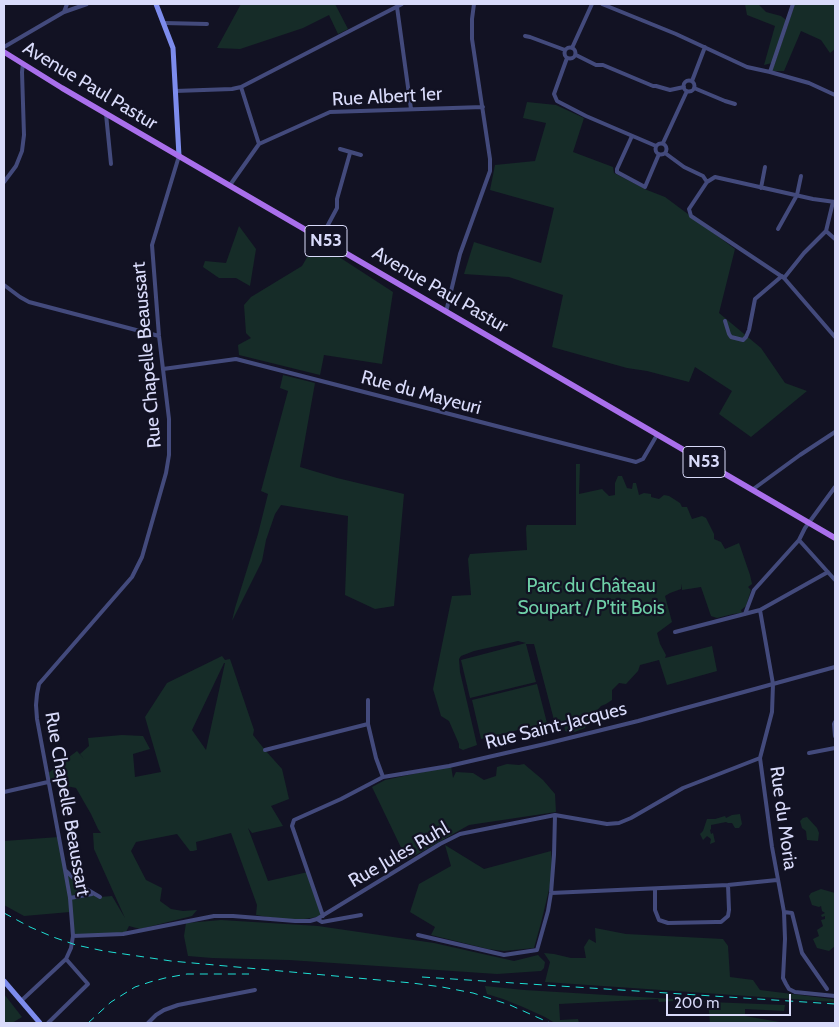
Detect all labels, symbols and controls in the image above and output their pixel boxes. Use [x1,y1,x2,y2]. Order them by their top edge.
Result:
street label: Avenue Paul Pastur [19,37,161,135]
street label: Rue Albert 1er [331,83,443,111]
road number: N53 [305,226,347,256]
street label: Avenue Paul Pastur [368,242,512,338]
street label: Rue Chapelle Beaussart [127,261,167,449]
street label: Rue du Mayeuri [359,366,483,420]
road number: N53 [683,447,725,478]
park label: Parc du Château Soupart / P'tit Bois [517,575,665,619]
street label: Rue Saint-Jacques [483,697,629,755]
street label: Rue Chapelle Beaussart [40,710,94,898]
street label: Rue du Moria [764,765,802,871]
street label: Rue Jules Ruhl [345,817,453,893]
scale bar [669,984,794,1016]
text: 200 m [674,994,719,1012]

